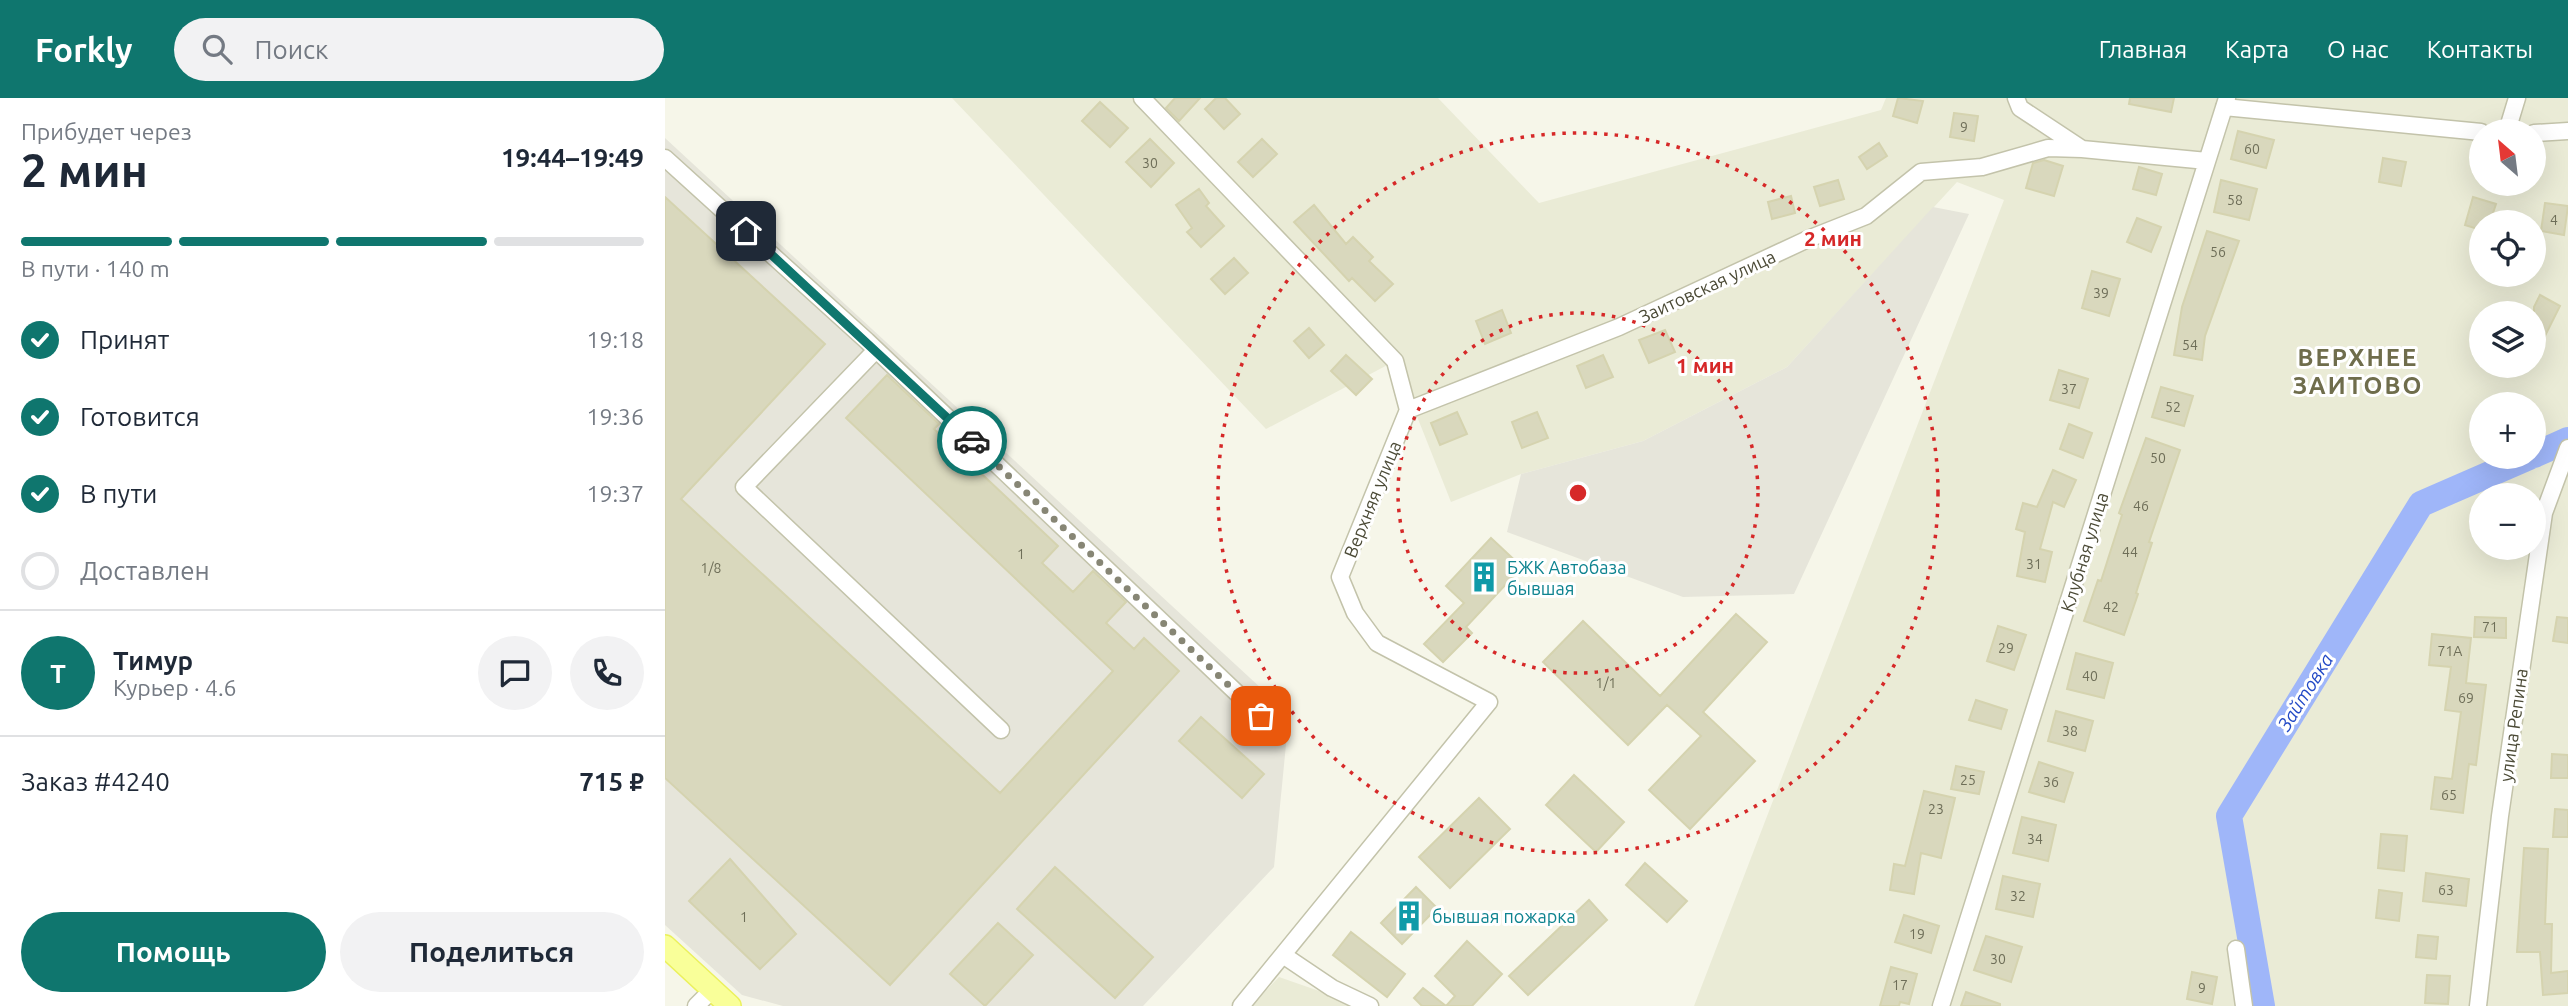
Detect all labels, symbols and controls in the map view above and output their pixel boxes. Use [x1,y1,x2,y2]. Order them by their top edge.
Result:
search box [174,18,664,81]
icon: search [198,30,236,68]
text: Forkly [35,31,132,68]
text: Поиск [254,35,329,64]
text: Главная [2099,36,2187,63]
text: Карта [2225,36,2289,63]
text: О нас [2327,36,2389,63]
text: Контакты [2427,36,2533,63]
text: Прибудет через [21,119,192,144]
house number: 9 [1960,119,1968,135]
north arrow [2469,119,2546,196]
map controls [2469,119,2546,560]
house number: 60 [2244,141,2260,157]
text: 19:44–19:49 [501,143,644,172]
text: 2 мин [21,144,148,196]
house number: 30 [1142,155,1158,171]
house number: 58 [2227,192,2243,208]
pin [716,201,776,261]
button: locate [2469,210,2546,287]
icon: home [727,212,765,250]
house number: 4 [2550,212,2558,228]
text: 2 мин [1804,226,1862,250]
house number: 56 [2210,244,2226,260]
street label: Заитовская улица [1636,246,1778,326]
text: В пути · 140 m [21,256,170,281]
house number: 39 [2093,285,2109,301]
button: layers [2469,301,2546,378]
icon: check [21,321,59,359]
text: Принят [80,325,169,354]
text: 19:18 [586,327,644,352]
house number: 54 [2182,337,2198,353]
district label: ВЕРХНЕЕ ЗАИТОВО [2293,344,2423,399]
text: 1 мин [1676,353,1734,377]
house number: 37 [2061,381,2077,397]
button: + [2469,392,2546,469]
icon: check [21,398,59,436]
house number: 52 [2165,399,2181,415]
text: Готовится [80,402,200,431]
text: 19:36 [586,404,644,429]
courier [937,406,1007,476]
icon: car [953,422,991,460]
street label: Верхняя улица [1339,438,1405,560]
house number: 50 [2150,450,2166,466]
icon: check [21,475,59,513]
text: В пути [80,479,157,508]
text: 19:37 [586,481,644,506]
centre of rings [1566,481,1590,505]
button: − [2469,483,2546,560]
street label: Клубная улица [2056,490,2112,614]
house number: 46 [2133,498,2149,514]
house number: 44 [2122,544,2138,560]
house number: 1 [1017,546,1025,562]
text: Доставлен [80,556,210,585]
house number: 31 [2026,556,2042,572]
place label: БЖК Автобаза бывшая [1507,557,1626,598]
house number: 1/8 [701,560,722,576]
building icon: БЖК Автобаза бывшая [1467,560,1501,594]
house number: 42 [2103,599,2119,615]
house number: 71 [2482,619,2498,635]
button: chat [478,636,552,710]
button: phone [570,636,644,710]
house number: 29 [1998,640,2014,656]
house number: 71А [2438,643,2462,659]
text: Тимур [113,646,193,675]
water label: Зайтовка [2272,649,2337,735]
text: Т [50,659,66,688]
street label: улица Репина [2495,667,2531,783]
house number: 40 [2082,668,2098,684]
text: Курьер · 4.6 [113,675,237,700]
house number: 1/1 [1596,675,1616,691]
pin [1231,686,1291,746]
house number: 69 [2458,690,2474,706]
icon: bag [1242,697,1280,735]
house number: 38 [2062,723,2078,739]
text: Заказ #4240 [21,767,170,796]
text: 715 ₽ [579,767,644,796]
house number: 25 [1960,772,1976,788]
house number: 36 [2043,774,2059,790]
house number: 65 [2441,787,2457,803]
house number: 23 [1928,801,1944,817]
house number: 34 [2027,831,2043,847]
house number: 63 [2438,882,2454,898]
house number: 32 [2010,888,2026,904]
building icon: бывшая пожарка [1392,899,1426,933]
place label: бывшая пожарка [1432,906,1576,926]
house number: 1 [740,909,748,925]
button: Помощь [21,912,326,992]
button: Поделиться [340,912,644,992]
house number: 19 [1909,926,1925,942]
house number: 30 [1990,951,2006,967]
house number: 17 [1892,977,1908,993]
house number: 9 [2198,980,2206,996]

